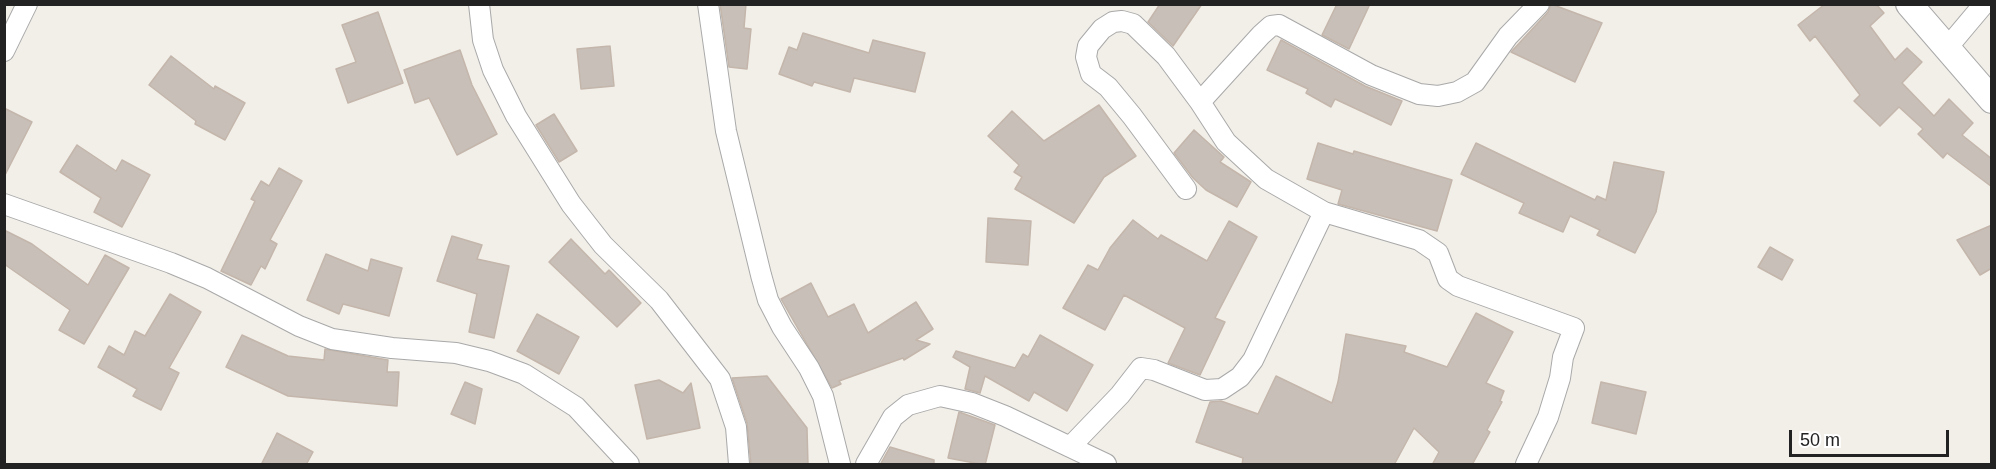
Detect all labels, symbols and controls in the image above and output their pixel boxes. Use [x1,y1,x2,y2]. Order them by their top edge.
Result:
scale bar [1792,418,1952,456]
text: 50 m [1800,430,1840,450]

